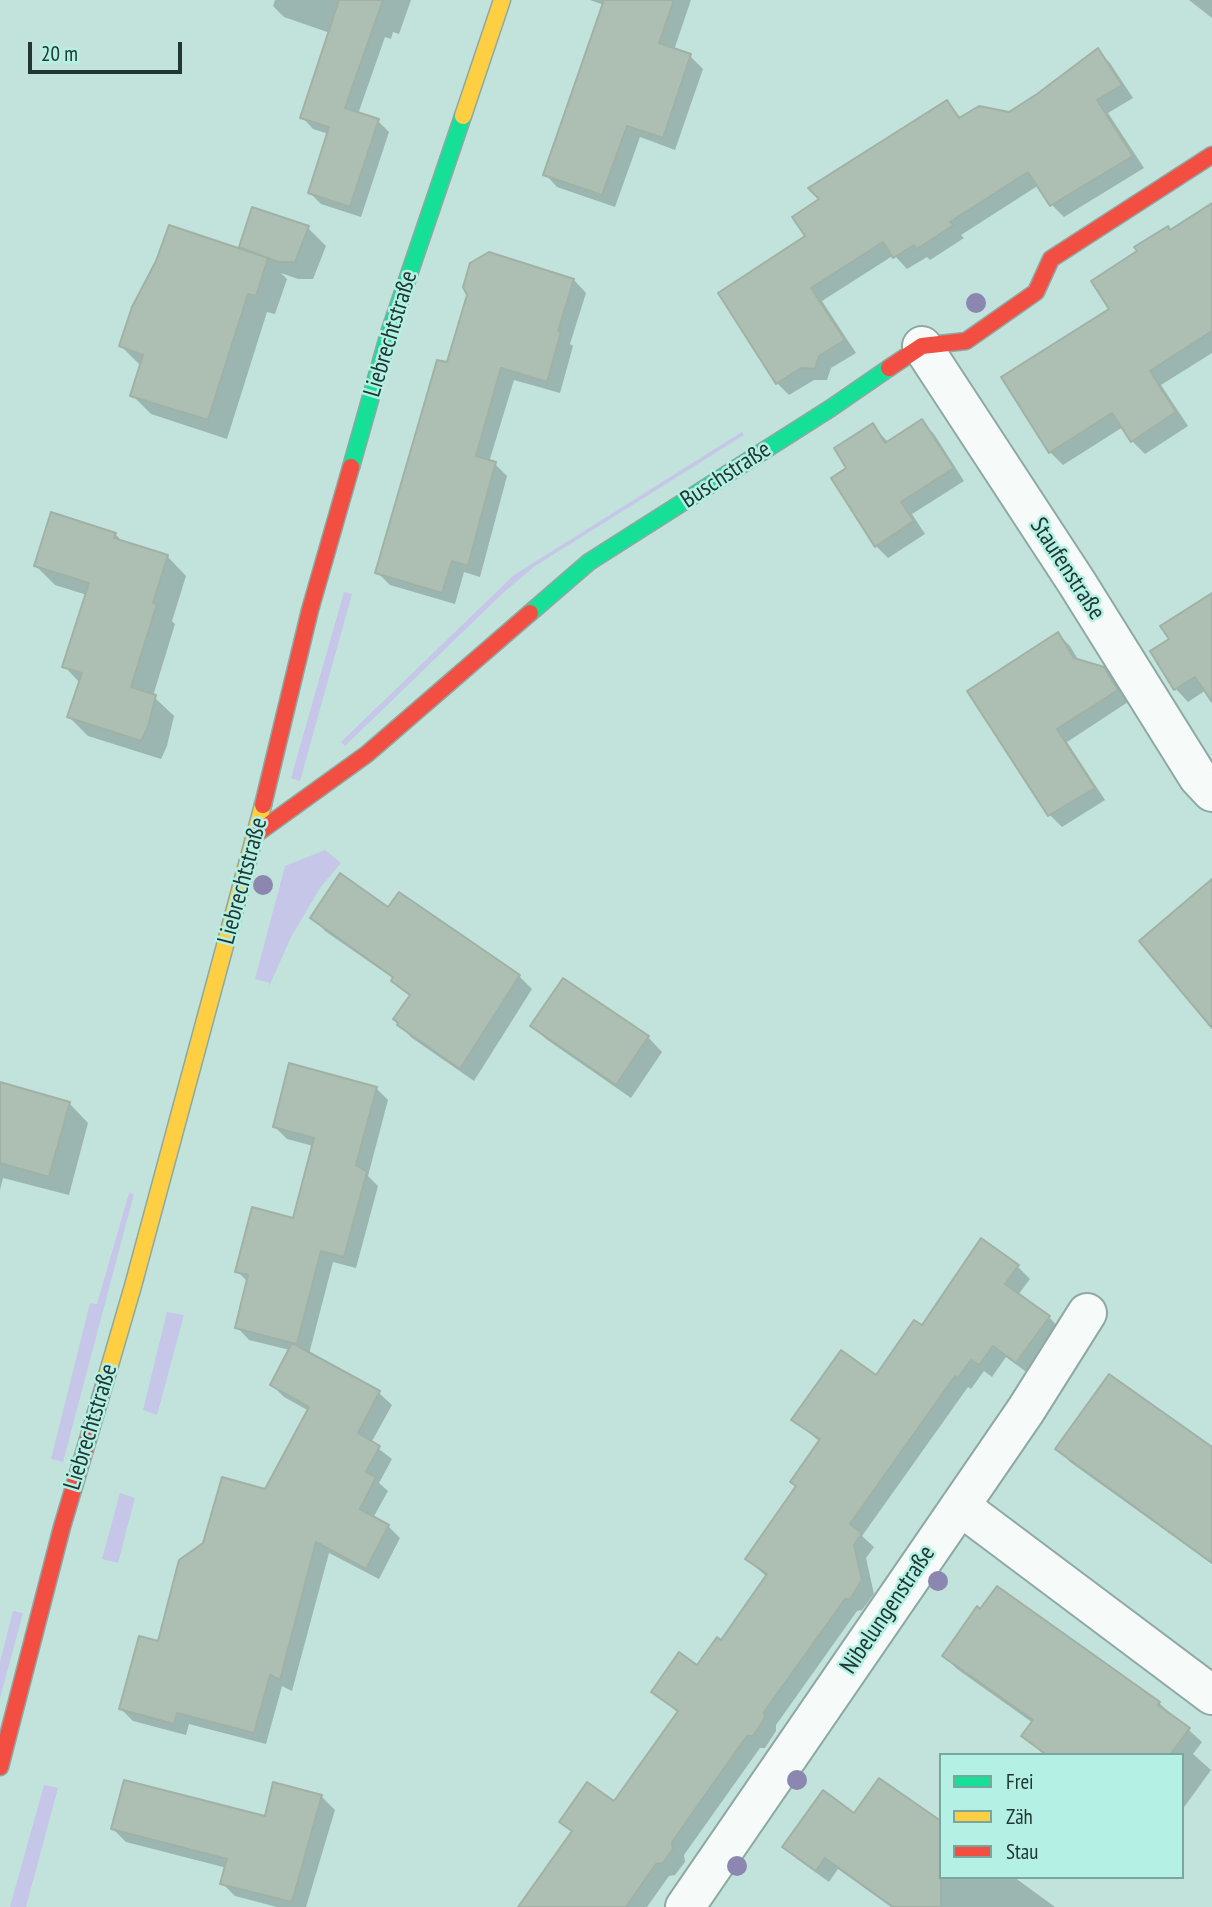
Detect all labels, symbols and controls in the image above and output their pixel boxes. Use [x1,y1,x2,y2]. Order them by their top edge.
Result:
scale bar [32,28,186,72]
text: 20 m [41,40,78,67]
street label: Liebrechtstraße [358,268,424,400]
street label: Buschstraße [676,435,776,515]
street label: Staufenstraße [1023,513,1111,625]
street label: Liebrechtstraße [212,814,274,948]
street label: Liebrechtstraße [58,1361,124,1493]
street label: Nibelungenstraße [835,1540,941,1680]
legend [939,1753,1184,1879]
text: Frei [1006,1768,1034,1795]
text: Zäh [1006,1803,1033,1830]
text: Stau [1006,1838,1038,1865]

